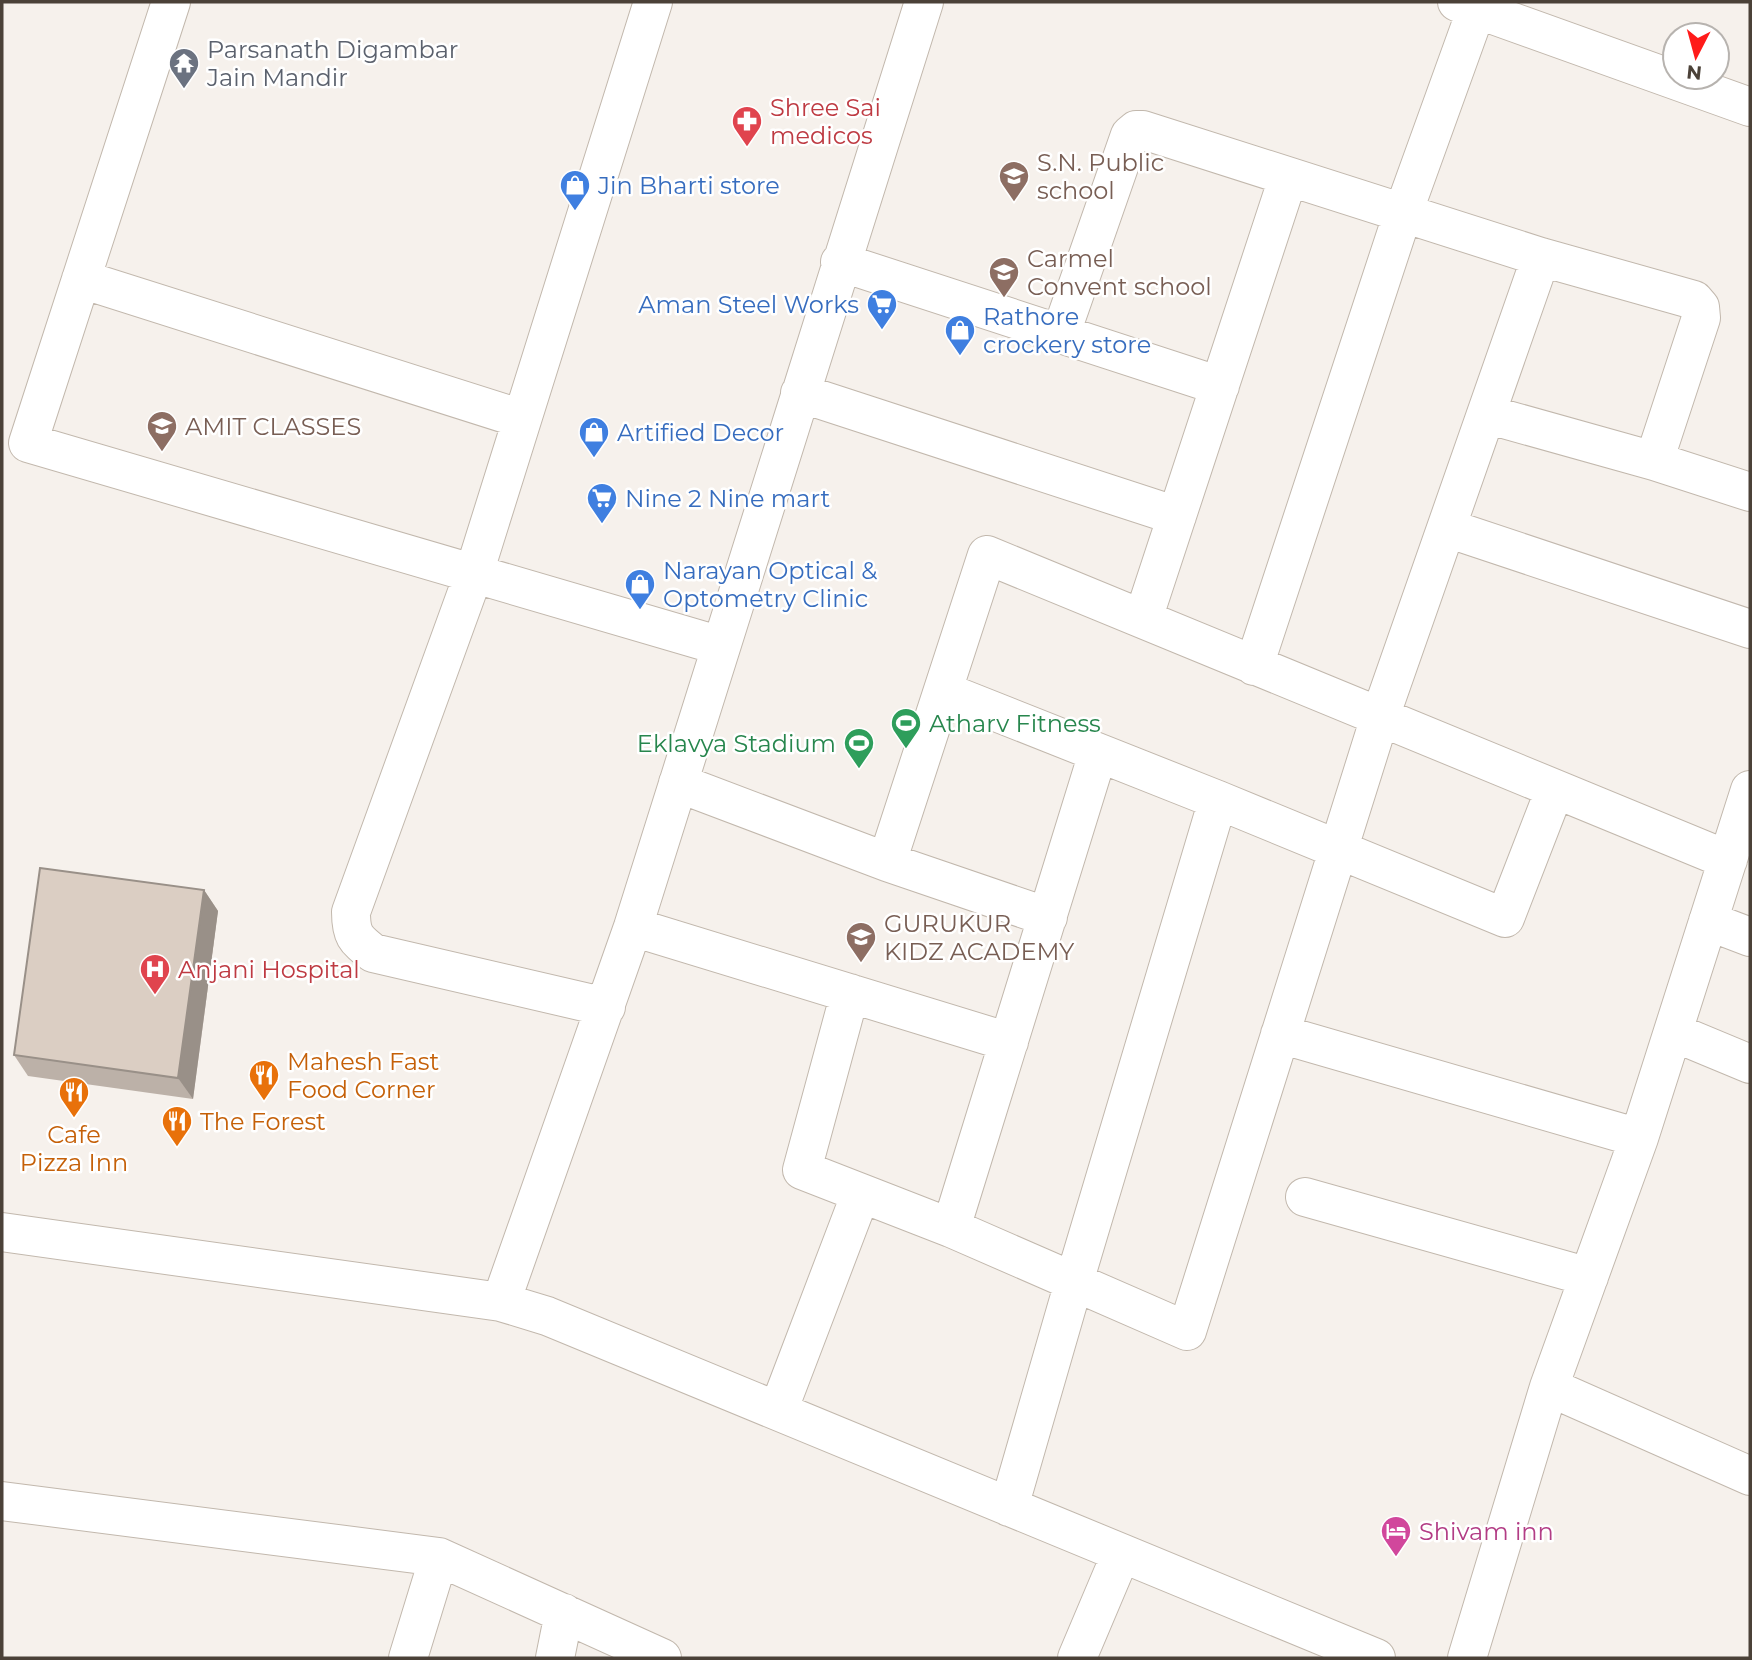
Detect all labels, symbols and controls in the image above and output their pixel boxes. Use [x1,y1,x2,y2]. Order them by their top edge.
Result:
north arrow [1661,21,1731,91]
place label: Parsanath Digambar Jain Mandir [206,35,458,92]
temple icon: Parsanath Digambar Jain Mandir [167,46,201,90]
text: N [1685,60,1703,85]
place label: Shree Sai medicos [770,93,881,150]
pharmacy icon: Shree Sai medicos [730,104,764,148]
place label: S.N. Public school [1037,148,1164,205]
school or university icon: S.N. Public school [997,159,1031,203]
shop icon: Jin Bharti store [558,168,592,212]
place label: Jin Bharti store [597,171,780,200]
place label: Carmel Convent school [1027,244,1212,301]
school or university icon: Carmel Convent school [987,255,1021,299]
supermarket icon: Aman Steel Works [865,287,899,331]
place label: Aman Steel Works [638,290,859,319]
place label: Rathore crockery store [983,302,1151,359]
shop icon: Rathore crockery store [943,313,977,357]
school or university icon: AMIT CLASSES [145,409,179,453]
place label: AMIT CLASSES [185,412,361,441]
shop icon: Artified Decor [577,415,611,459]
place label: Artified Decor [617,418,784,447]
supermarket icon: Nine 2 Nine mart [585,481,619,525]
place label: Nine 2 Nine mart [625,484,830,513]
place label: Narayan Optical & Optometry Clinic [663,556,877,613]
shop icon: Narayan Optical & Optometry Clinic [623,567,657,611]
sports icon: Atharv Fitness [889,706,923,750]
place label: Atharv Fitness [929,709,1101,738]
sports icon: Eklavya Stadium [842,726,876,770]
place label: Eklavya Stadium [637,729,836,758]
place label: GURUKUR KIDZ ACADEMY [884,909,1075,966]
school or university icon: GURUKUR KIDZ ACADEMY [844,920,878,964]
hospital icon: Anjani Hospital [138,952,172,996]
place label: Anjani Hospital [178,955,360,984]
place label: Mahesh Fast Food Corner [287,1047,440,1104]
restaurant icon: Mahesh Fast Food Corner [247,1058,281,1102]
restaurant icon: Cafe Pizza Inn [57,1075,91,1119]
restaurant icon: The Forest [160,1104,194,1148]
place label: The Forest [200,1107,326,1136]
place label: Cafe Pizza Inn [20,1120,128,1177]
hotel icon: Shivam inn [1379,1514,1413,1558]
place label: Shivam inn [1419,1517,1554,1546]

